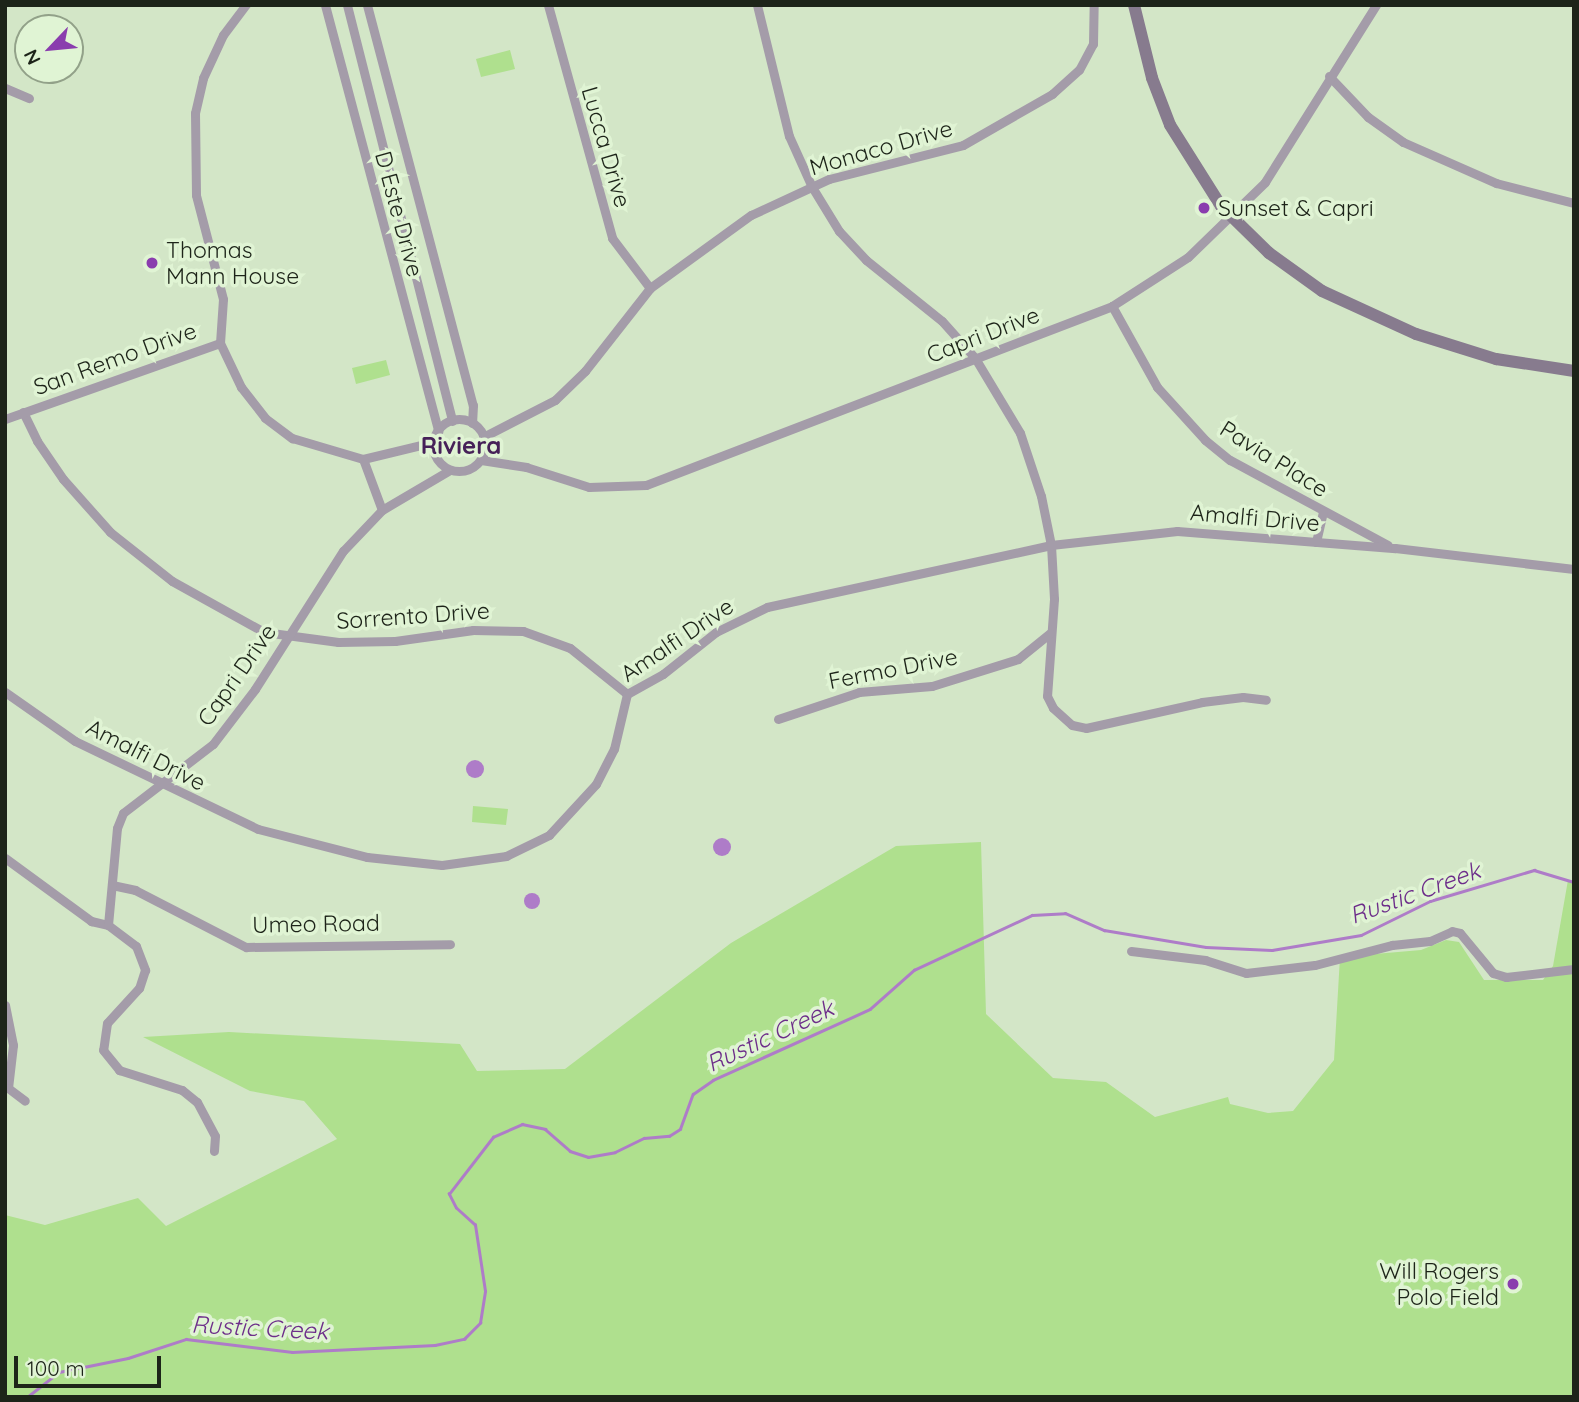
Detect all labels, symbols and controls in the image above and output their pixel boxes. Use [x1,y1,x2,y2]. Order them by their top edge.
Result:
north arrow [14,14,84,84]
text: N [18,46,46,69]
street label: Lucca Drive [576,83,636,211]
street label: Monaco Drive [806,114,956,182]
street label: D Este Drive [369,148,429,280]
place label: Sunset & Capri [1218,194,1374,222]
marker: Sunset & Capri [1196,200,1212,216]
place label: Thomas Mann House [166,236,299,290]
marker: Thomas Mann House [144,255,160,271]
street label: Capri Drive [923,301,1043,369]
street label: San Remo Drive [30,317,200,401]
street label: Pavia Place [1215,415,1333,503]
district label: Riviera [421,432,501,460]
street label: Amalfi Drive [1189,499,1321,537]
street label: Amalfi Drive [615,592,739,688]
street label: Sorrento Drive [335,597,491,635]
street label: Capri Drive [192,619,282,731]
street label: Fermo Drive [826,643,960,695]
street label: Amalfi Drive [82,713,210,797]
water label: Rustic Creek [1346,856,1484,930]
street label: Umeo Road [252,909,380,939]
water label: Rustic Creek [702,994,838,1078]
place label: Will Rogers Polo Field [1379,1257,1499,1311]
marker: Will Rogers Polo Field [1505,1276,1521,1292]
water label: Rustic Creek [191,1310,329,1346]
scale bar [18,1342,164,1386]
text: 100 m [27,1355,85,1381]

